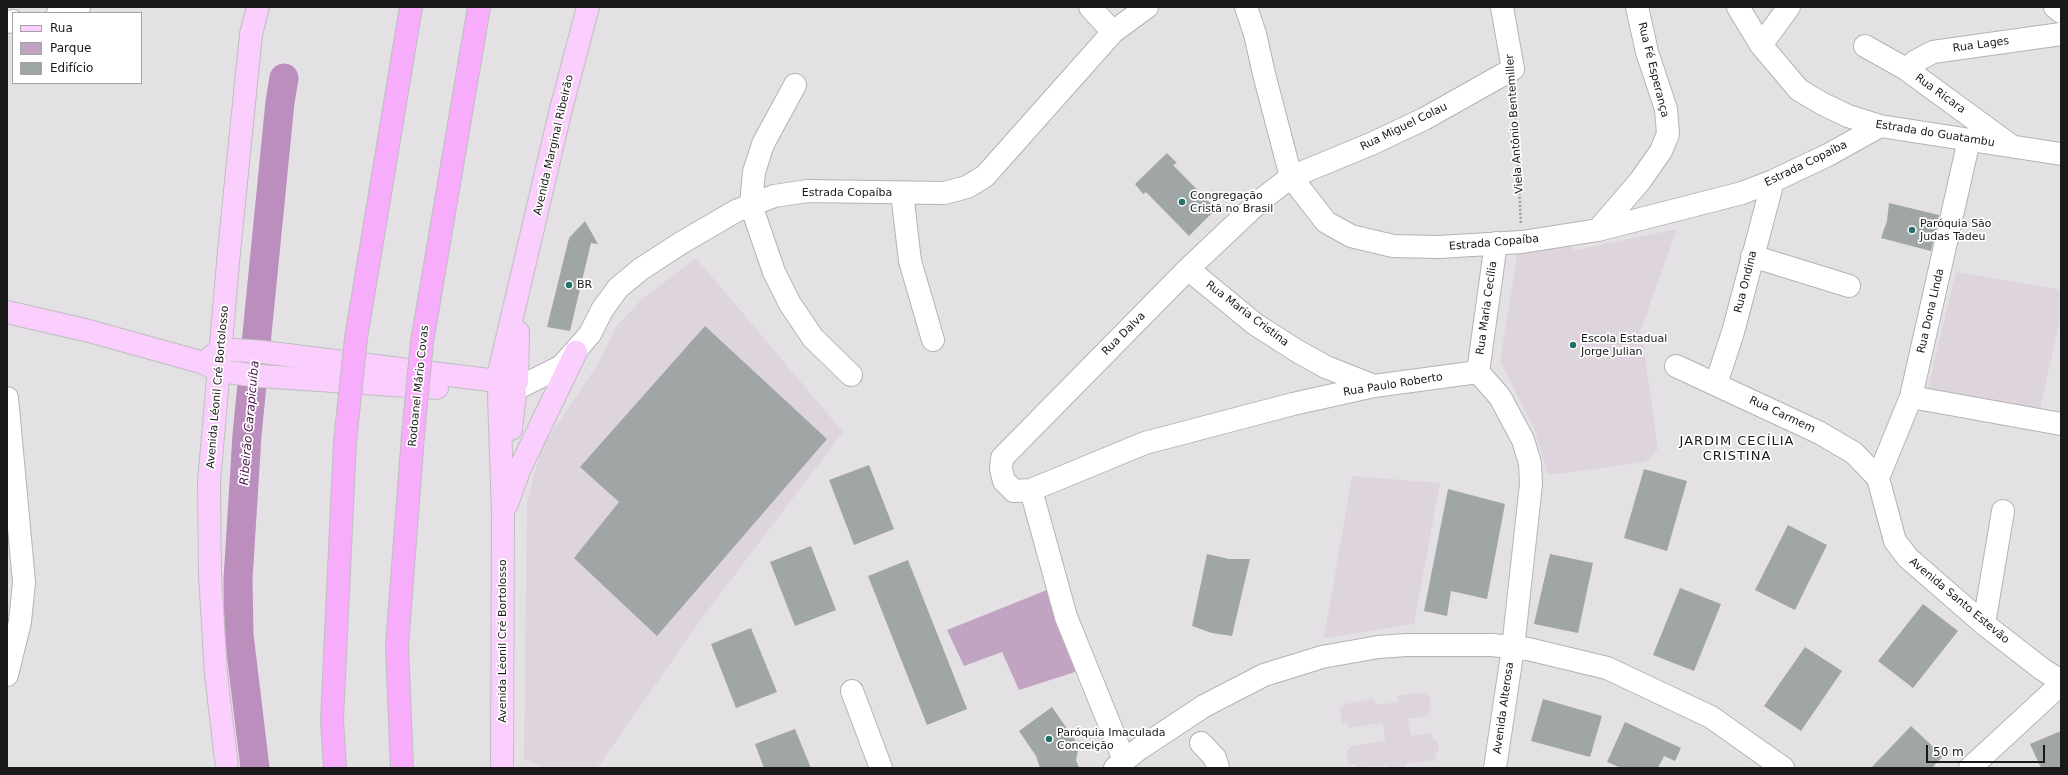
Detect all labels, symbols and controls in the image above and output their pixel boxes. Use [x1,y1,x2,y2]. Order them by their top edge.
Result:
legend [12,12,142,84]
text: Rua [50,21,73,35]
street label: Rua Fé Esperança [1635,21,1671,119]
street label: Rua Lages [1952,35,2010,55]
text: Parque [50,41,91,55]
street label: Viela Antônio Bentemiller [1504,54,1526,194]
text: Edifício [50,61,93,75]
street label: Rua Ricara [1912,71,1968,117]
street label: Avenida Marginal Ribeirão [531,73,577,217]
street label: Rua Miguel Colau [1358,100,1450,154]
street label: Estrada do Guatambu [1874,118,1996,150]
street label: Estrada Copaíba [1762,138,1850,190]
street label: Estrada Copaíba [802,186,892,200]
place label: Congregação Cristã no Brasil [1190,189,1273,215]
marker: Congregação Cristã no Brasil [1177,197,1187,207]
place label: Paróquia São Judas Tadeu [1920,217,1992,243]
marker: Paróquia São Judas Tadeu [1907,225,1917,235]
street label: Estrada Copaíba [1448,232,1540,254]
street label: Rua Ondina [1732,249,1760,315]
street label: Rua Maria Cecília [1474,260,1500,356]
street label: Rua Dona Linda [1915,267,1947,355]
place label: BR [577,278,592,292]
street label: Rua Maria Cristina [1203,278,1291,350]
marker: BR [564,280,574,290]
street label: Avenida Léonil Cré Bortolosso [204,305,232,469]
street label: Rua Dalva [1100,310,1148,358]
street label: Rodoanel Mário Covas [406,325,432,447]
place label: Escola Estadual Jorge Julian [1581,332,1667,358]
marker: Escola Estadual Jorge Julian [1568,340,1578,350]
water label: Ribeirão Carapicuíba [237,360,263,486]
street label: Rua Paulo Roberto [1342,371,1444,399]
street label: Rua Carmem [1747,394,1817,436]
district label: JARDIM CECÍLIA CRISTINA [1680,434,1794,465]
street label: Avenida Santo Estevão [1906,555,2012,647]
street label: Avenida Léonil Cré Bortolosso [496,559,510,723]
street label: Avenida Alterosa [1491,661,1517,755]
place label: Paróquia Imaculada Conceição [1057,726,1165,752]
marker: Paróquia Imaculada Conceição [1044,734,1054,744]
scale bar [1928,737,2047,763]
text: 50 m [1933,745,1964,759]

